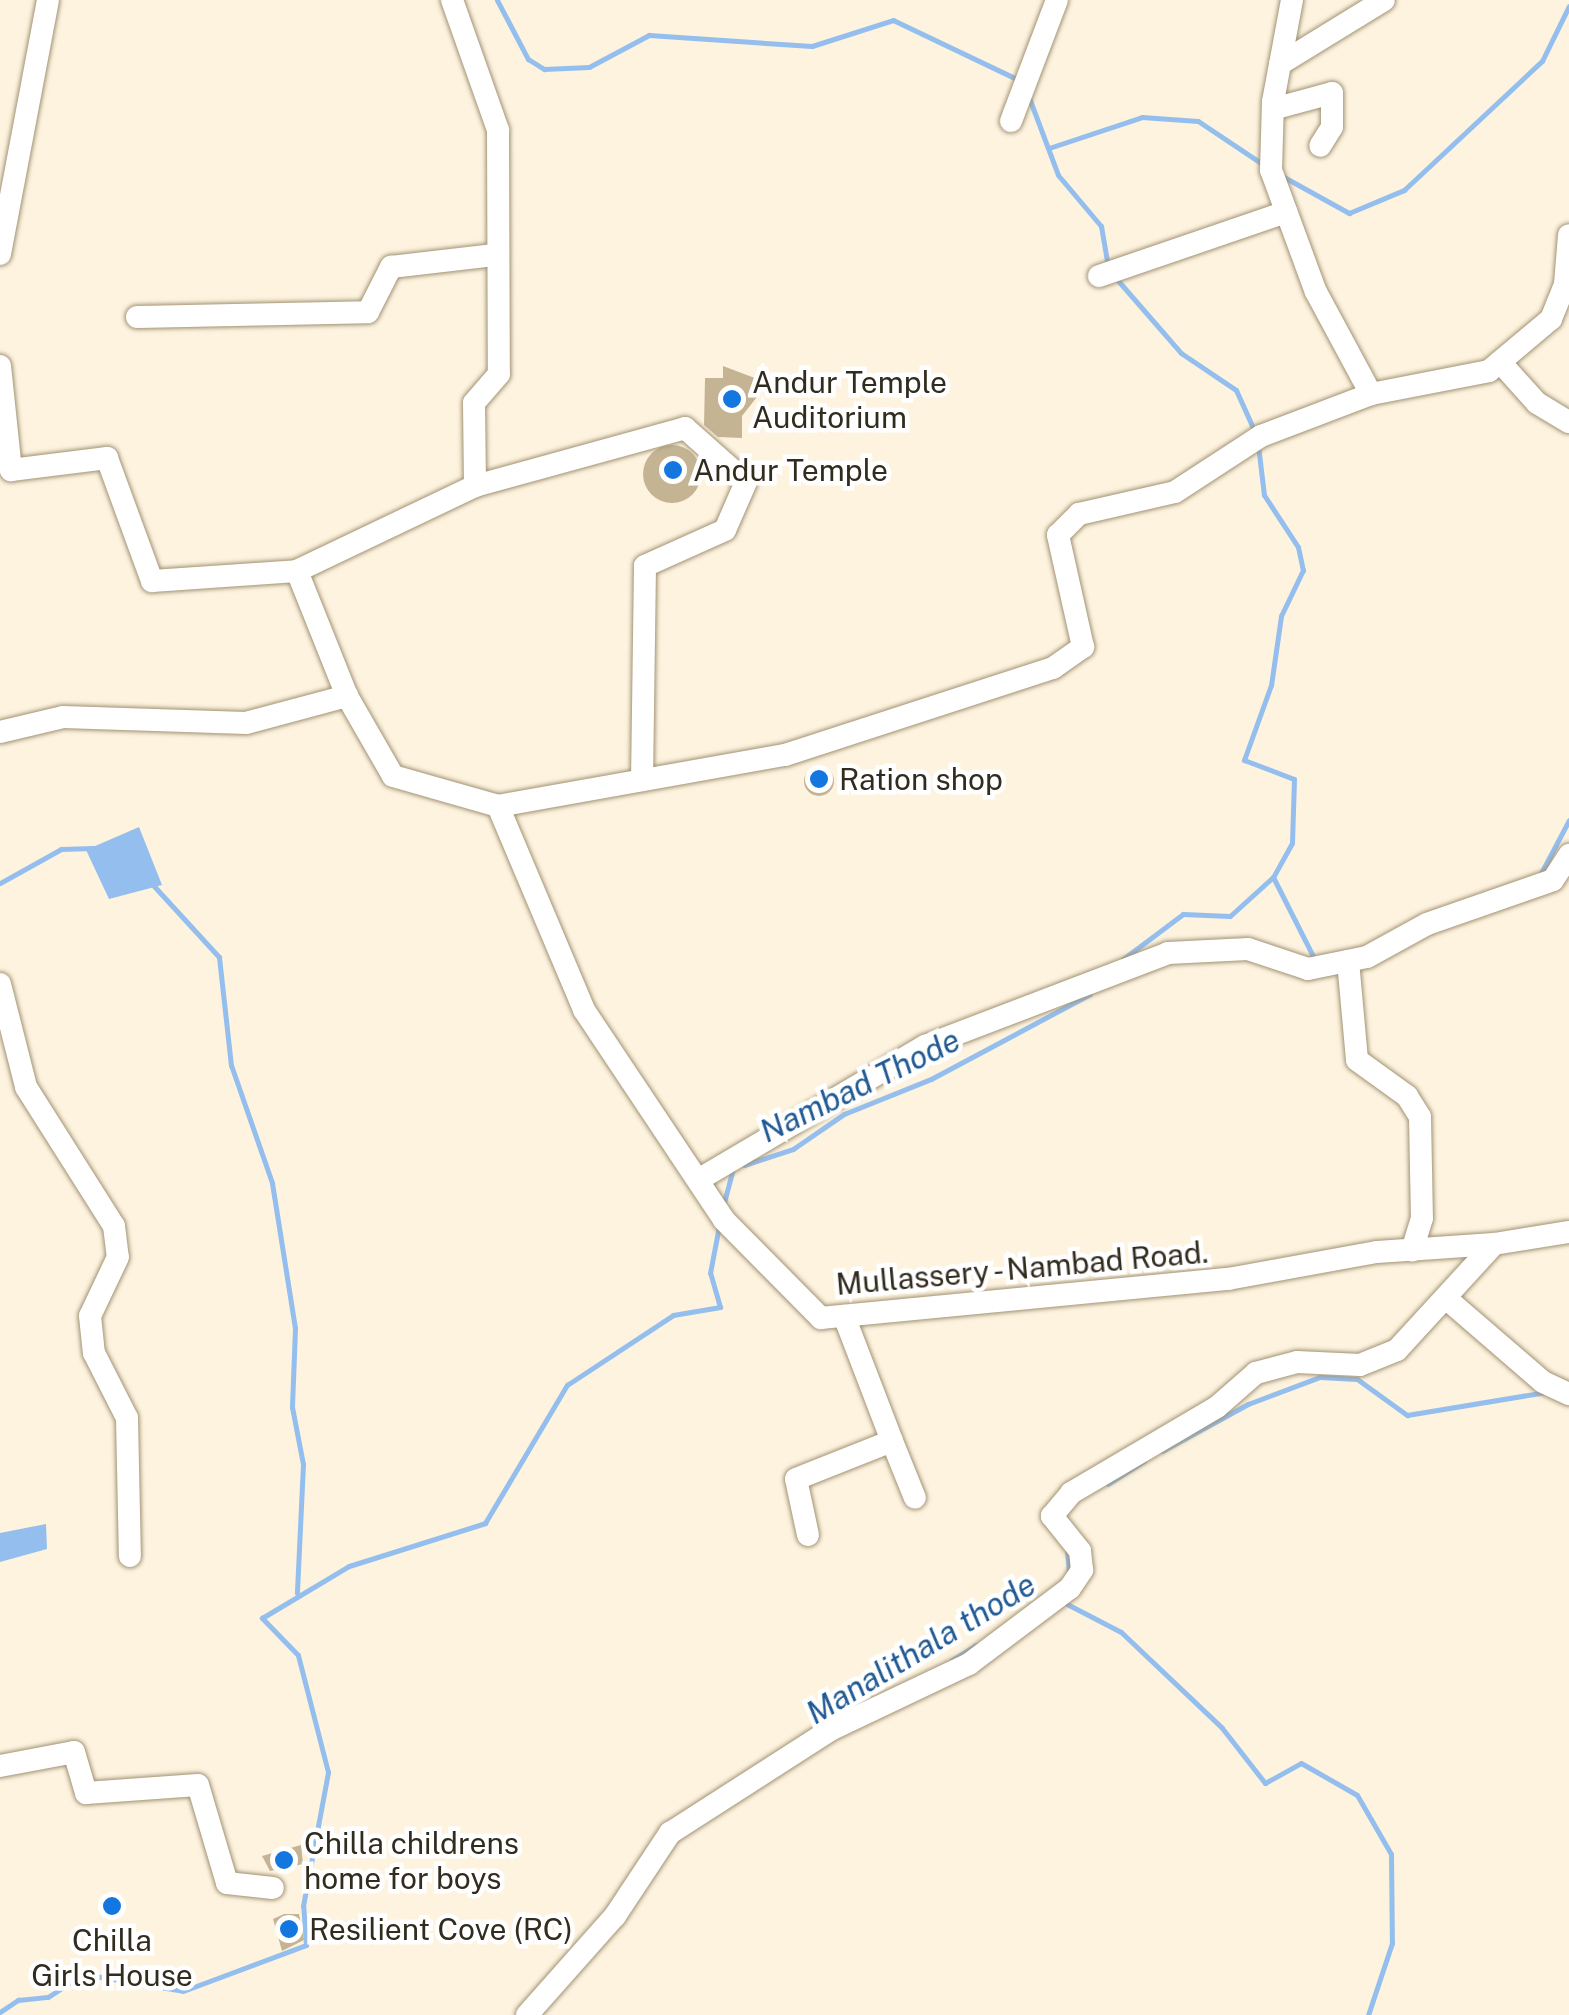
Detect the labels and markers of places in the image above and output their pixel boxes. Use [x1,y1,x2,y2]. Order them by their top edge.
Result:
place label: Andur Temple Auditorium [752,364,947,434]
marker: Andur Temple Auditorium [721,388,743,410]
place label: Andur Temple [693,452,888,488]
marker: Andur Temple [662,459,684,481]
place label: Ration shop [839,761,1003,797]
marker: Ration shop [808,768,830,790]
place label: Chilla childrens home for boys [304,1825,519,1896]
marker: Chilla childrens home for boys [273,1849,295,1871]
marker: Chilla Girls House [101,1895,123,1917]
place label: Resilient Cove (RC) [309,1911,573,1947]
marker: Resilient Cove (RC) [278,1918,300,1940]
place label: Chilla Girls House [31,1922,193,1992]

